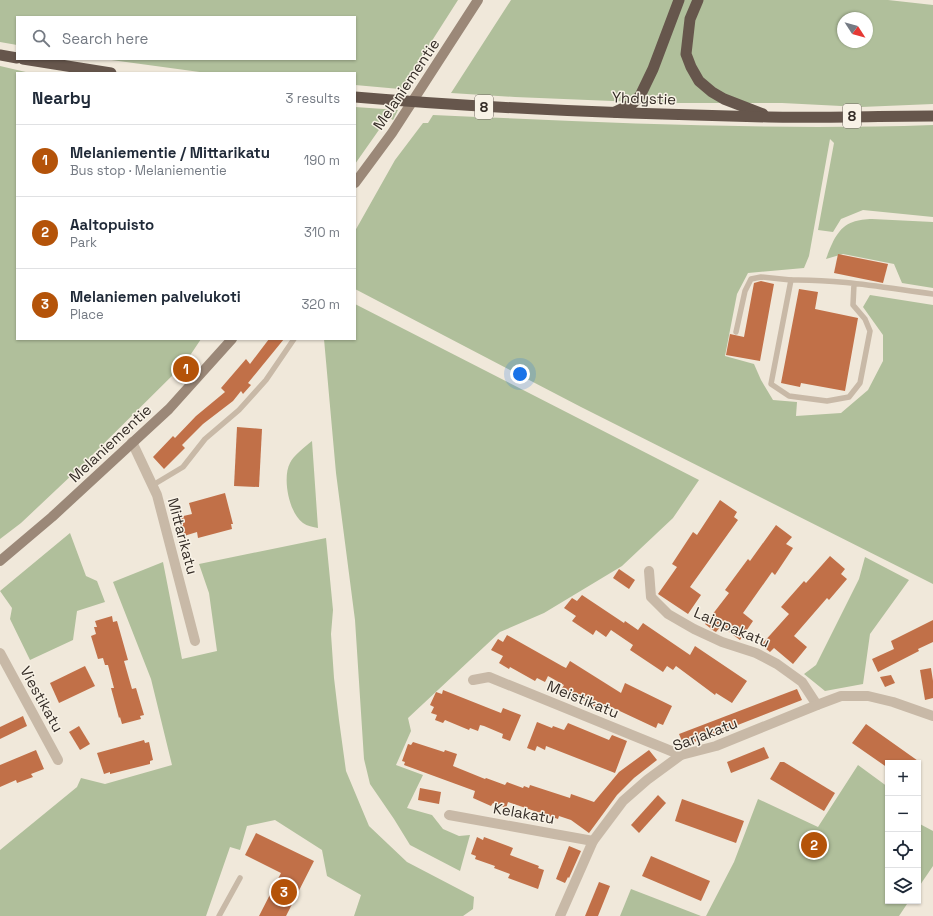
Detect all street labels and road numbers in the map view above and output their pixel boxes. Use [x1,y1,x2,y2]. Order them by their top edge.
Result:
street label: Melaniementie [368,35,444,133]
street label: Yhdystie [612,87,677,109]
road number: 8 [475,95,493,119]
road number: 8 [843,104,861,128]
street label: Melaniementie [65,400,155,486]
street label: Mittarikatu [164,496,202,576]
street label: Laippakatu [691,603,773,651]
street label: Viestikatu [16,663,68,735]
street label: Meistikatu [544,676,622,722]
street label: Sarjakatu [670,713,740,755]
street label: Kelakatu [492,798,556,828]

